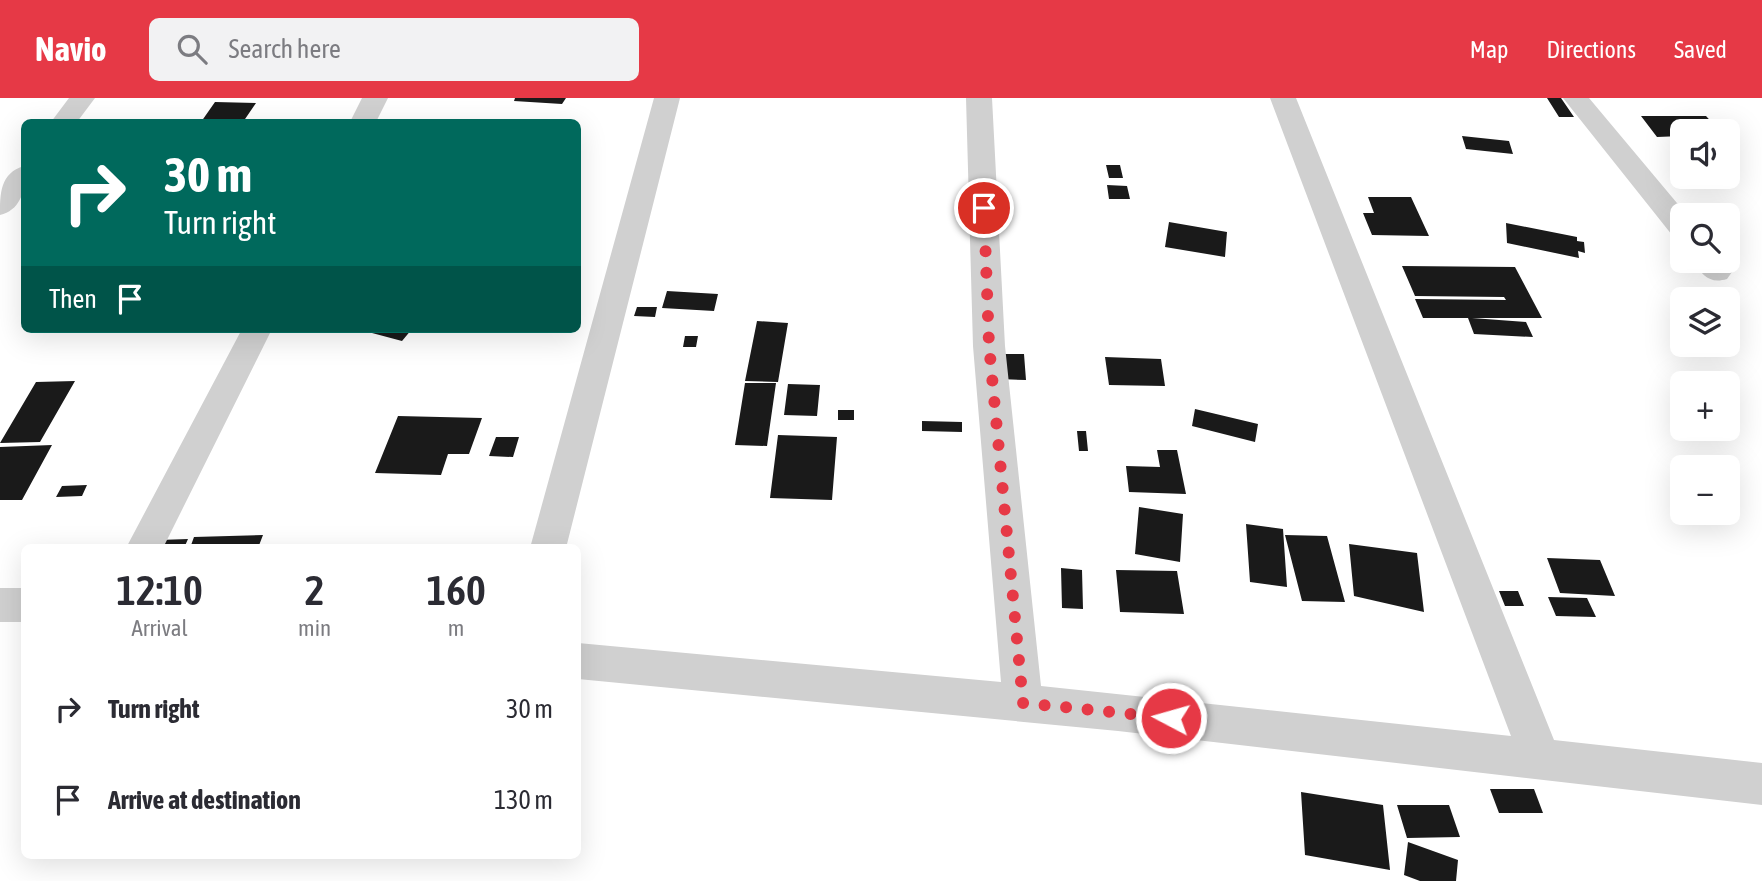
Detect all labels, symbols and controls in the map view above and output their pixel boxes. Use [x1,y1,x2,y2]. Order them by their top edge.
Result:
search box [149,18,639,81]
text: Navio [35,30,107,68]
icon: search [173,30,211,68]
text: Search here [229,34,341,64]
text: Map [1470,36,1508,63]
text: Directions [1546,36,1636,63]
text: Saved [1674,36,1727,63]
map controls [1670,119,1740,525]
button: sound [1670,119,1740,189]
text: 30 m [164,146,252,202]
icon: right [49,147,140,238]
pin [954,178,1014,238]
icon: arrive [965,189,1003,227]
button: search [1670,203,1740,273]
text: Turn right [164,204,277,241]
icon: arrive [111,280,149,318]
text: Then [49,284,97,314]
button: layers [1670,287,1740,357]
button: + [1670,371,1740,441]
button: − [1670,455,1740,525]
text: 12:10 [116,566,203,614]
text: 2 [305,566,324,614]
text: 160 [426,566,486,614]
text: Arrival [131,615,188,641]
text: min [298,615,331,641]
text: m [448,615,464,641]
position arrow [1134,681,1208,755]
icon: right [49,690,87,728]
text: Turn right [108,694,199,724]
text: 30 m [506,694,553,724]
icon: arrive [49,781,87,819]
text: Arrive at destination [108,785,301,815]
text: 130 m [494,785,553,815]

